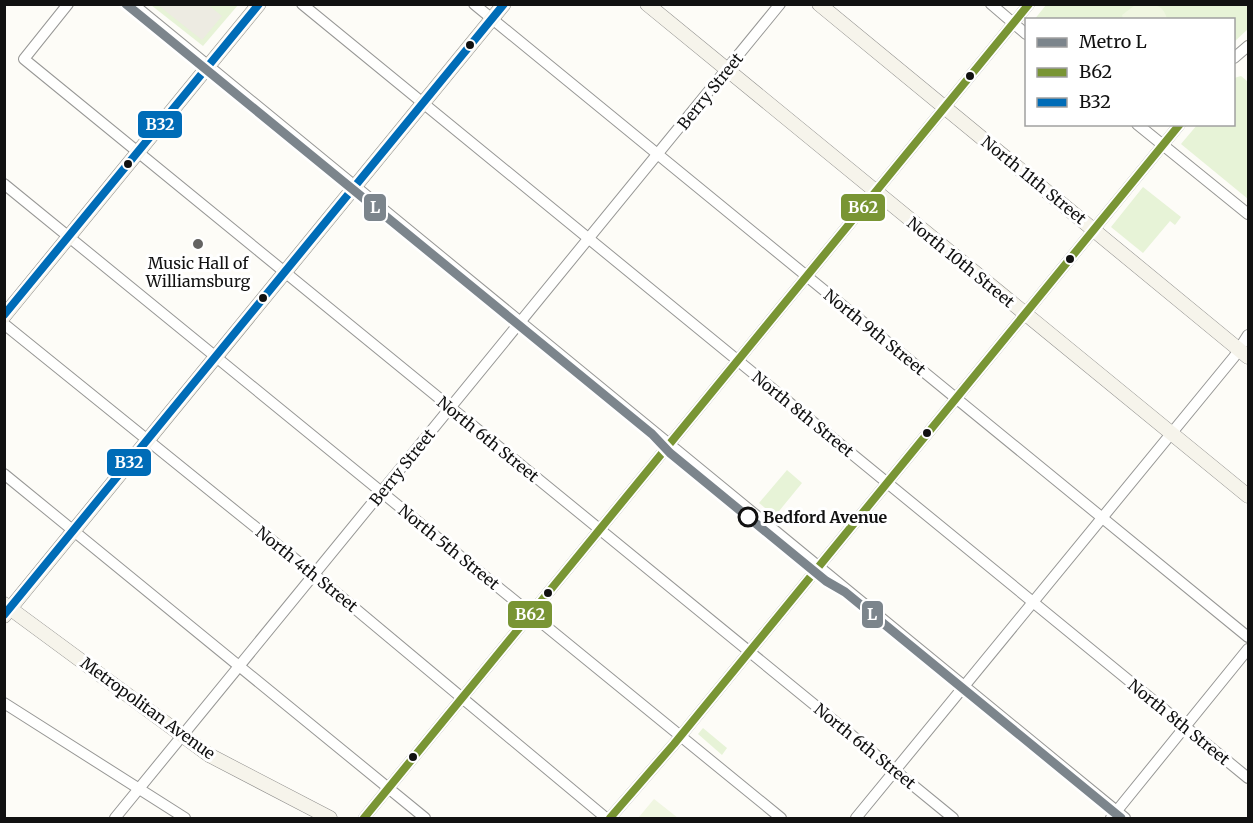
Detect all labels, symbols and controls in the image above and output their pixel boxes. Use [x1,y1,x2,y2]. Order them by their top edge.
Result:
legend [1025,18,1235,126]
text: Metro L [1079,30,1147,53]
unlabelled marker [464,39,476,51]
street label: Berry Street [673,48,748,133]
text: B62 [1079,60,1112,83]
unlabelled marker [964,70,976,82]
text: B32 [1079,90,1111,113]
line badge: B32 [137,110,183,139]
text: B32 [145,114,175,134]
street label: North 11th Street [978,132,1091,229]
unlabelled marker [122,158,134,170]
line badge: L [363,193,387,222]
line badge: B62 [840,193,886,222]
text: L [370,197,380,217]
text: B62 [848,197,878,217]
street label: North 10th Street [903,213,1019,312]
marker: Music Hall of Williamsburg [191,237,205,251]
place label: Music Hall of Williamsburg [145,253,250,291]
unlabelled marker [1064,253,1076,265]
street label: North 9th Street [820,285,931,380]
unlabelled marker [257,292,269,304]
street label: North 8th Street [748,367,858,462]
street label: North 6th Street [433,392,543,487]
street label: Berry Street [365,424,440,509]
unlabelled marker [921,427,933,439]
line badge: B32 [106,448,152,477]
text: B32 [114,452,144,472]
street label: North 5th Street [394,500,504,594]
marker: Bedford Avenue [738,507,758,527]
place label: Bedford Avenue [763,507,888,527]
street label: North 4th Street [252,522,363,617]
unlabelled marker [542,587,554,599]
line badge: B62 [507,600,553,629]
line badge: L [861,600,884,629]
text: B62 [515,604,545,624]
text: L [867,604,877,624]
street label: Metropolitan Avenue [77,652,219,764]
street label: North 8th Street [1124,675,1234,770]
street label: North 6th Street [810,699,920,794]
unlabelled marker [407,751,419,763]

